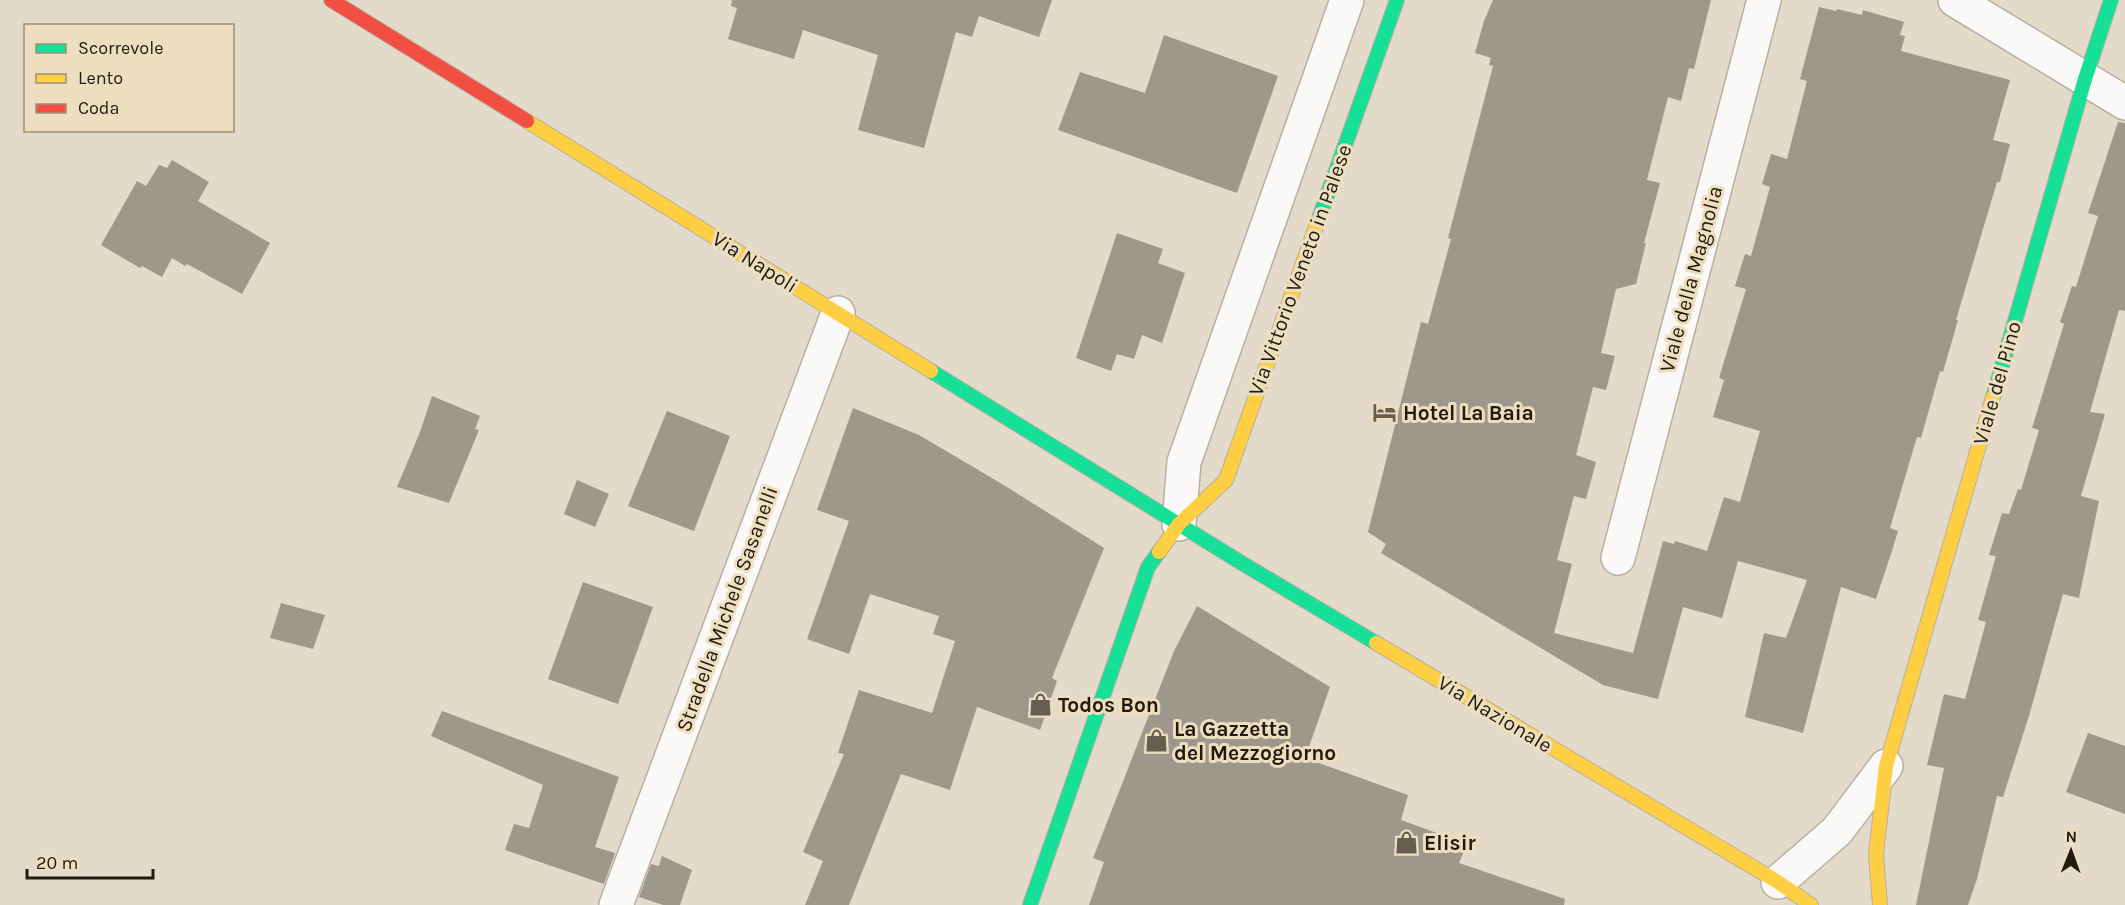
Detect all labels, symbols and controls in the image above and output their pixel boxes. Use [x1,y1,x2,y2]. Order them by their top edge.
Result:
legend [24,24,234,132]
text: Scorrevole [78,37,163,59]
text: Lento [78,67,123,89]
text: Coda [78,97,119,119]
street label: Via Vittorio Veneto in Palese [1243,141,1357,399]
street label: Viale della Magnolia [1655,183,1727,375]
street label: Via Napoli [708,226,802,298]
street label: Viale del Pino [1968,318,2026,448]
hotel icon: Hotel La Baia [1372,400,1398,426]
place label: Hotel La Baia [1403,401,1534,425]
street label: Stradella Michele Sasanelli [671,483,783,735]
street label: Via Nazionale [1433,670,1557,758]
shop icon: Todos Bon [1027,692,1053,718]
place label: Todos Bon [1058,693,1159,717]
place label: La Gazzetta del Mezzogiorno [1174,717,1336,765]
shop icon: La Gazzetta del Mezzogiorno [1143,728,1169,754]
north arrow [2041,821,2101,881]
text: N [2065,827,2077,846]
shop icon: Elisir [1393,830,1419,856]
place label: Elisir [1424,831,1477,855]
scale bar [27,842,153,880]
text: 20 m [36,852,78,874]

